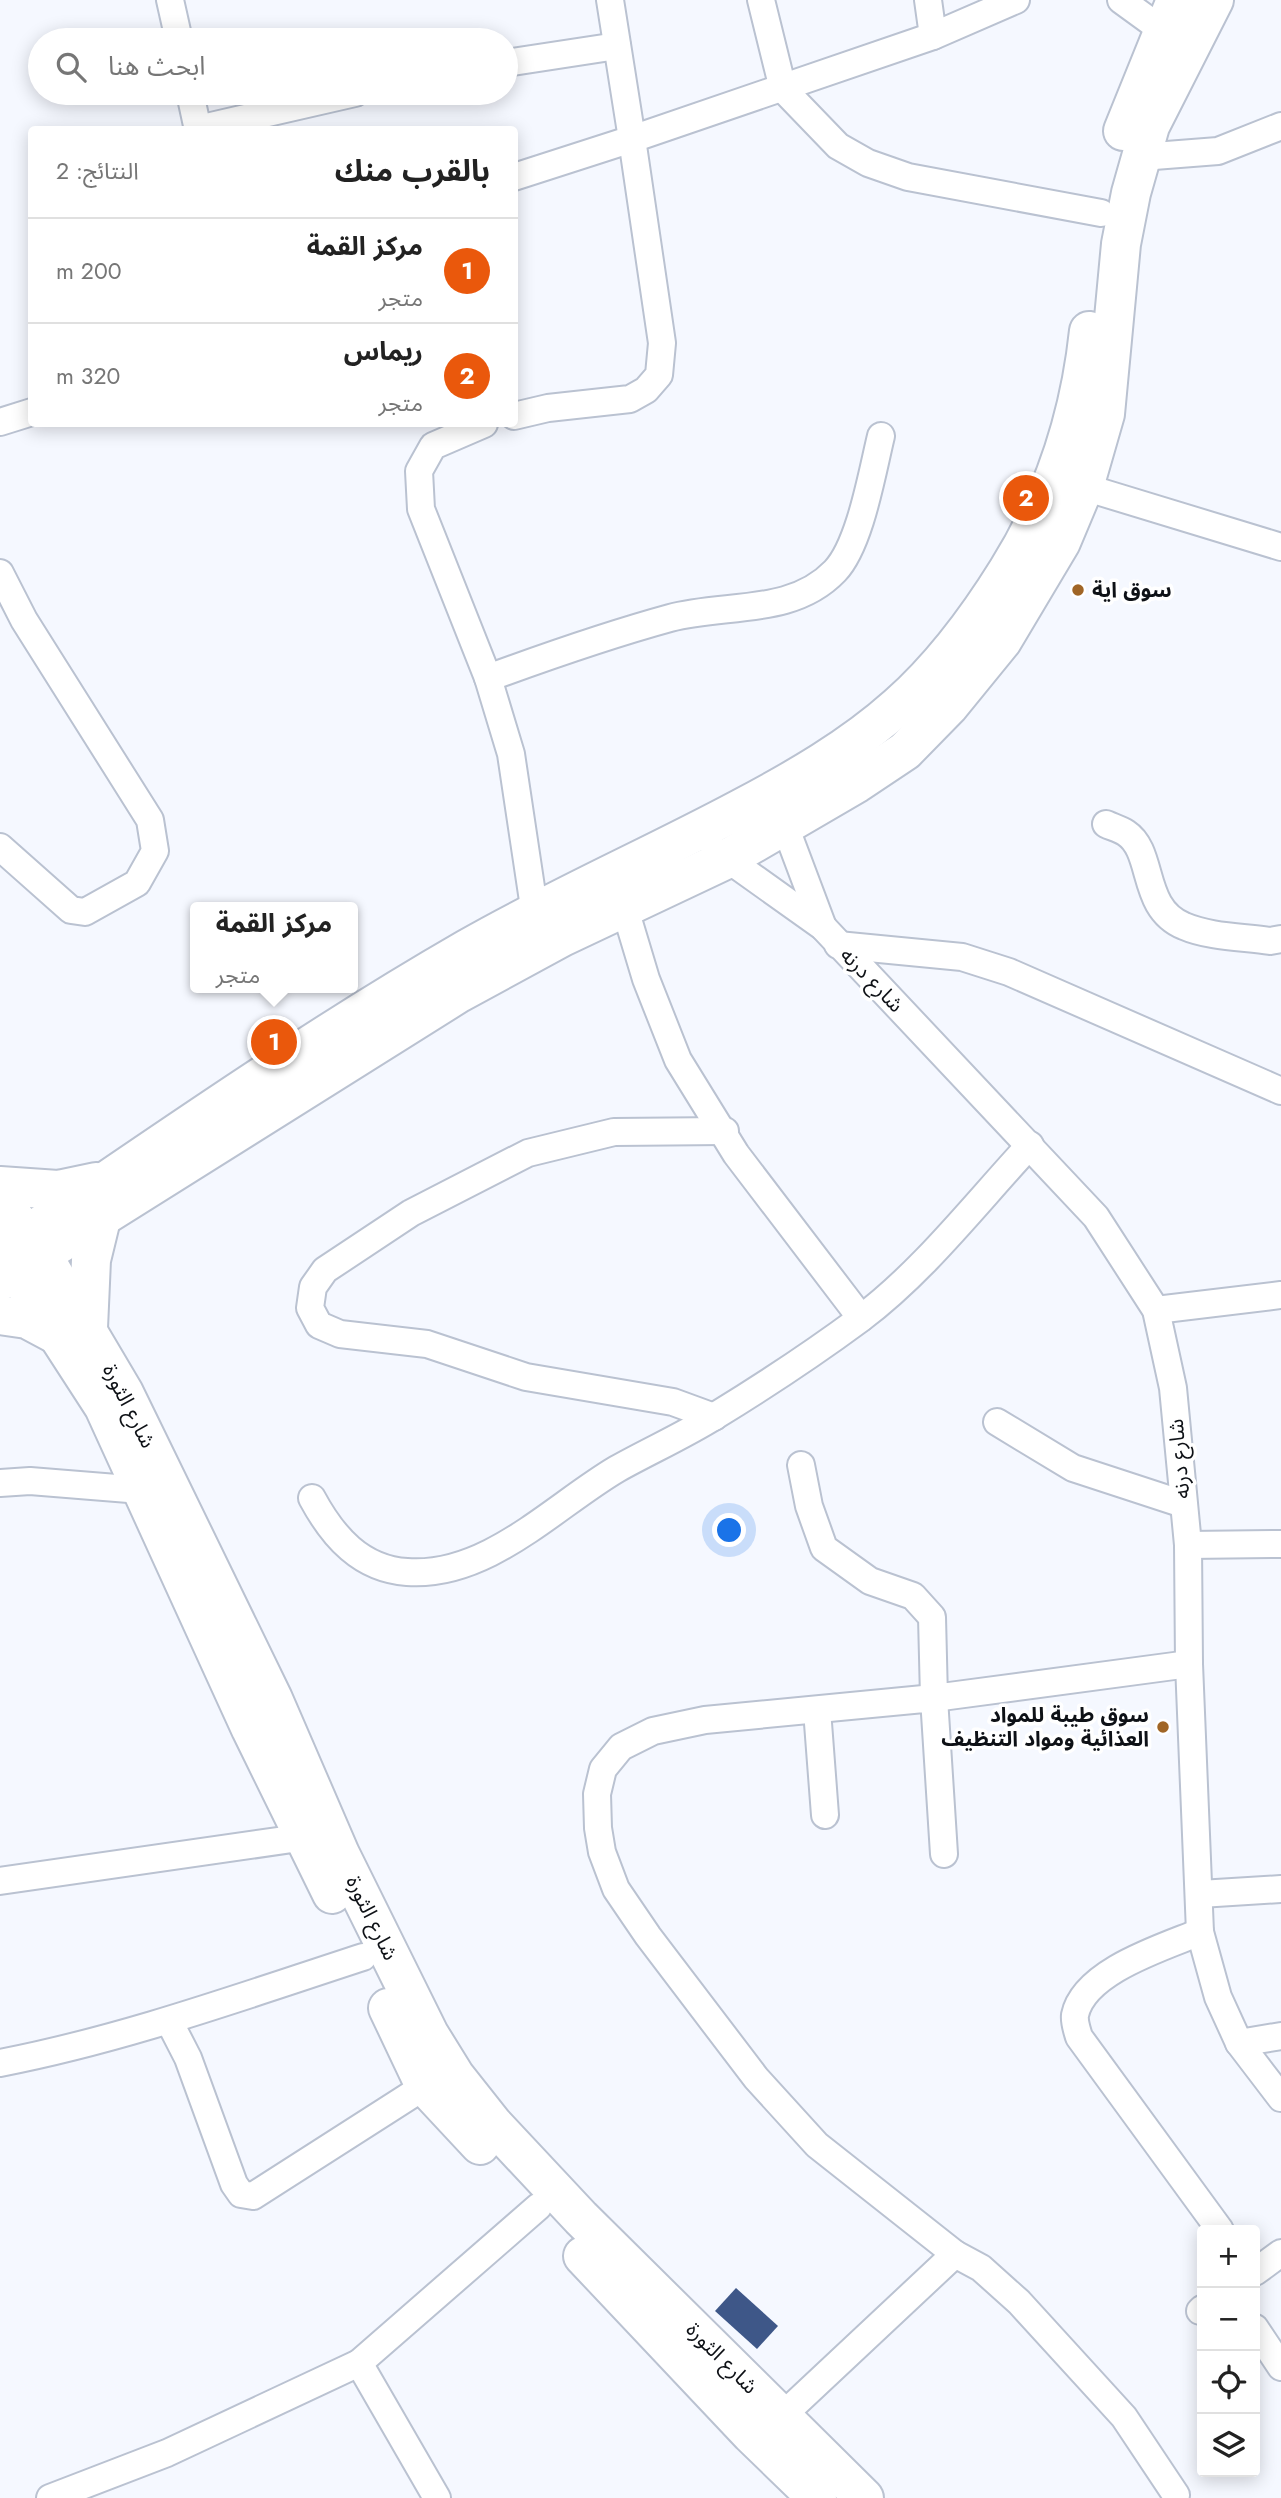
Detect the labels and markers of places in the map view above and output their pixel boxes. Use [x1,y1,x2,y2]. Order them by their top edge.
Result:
pin: 2 [1003,472,1049,524]
place label: سوق اية [1092,575,1172,605]
marker: سوق اية [1070,582,1086,598]
pin: 1 [251,1016,297,1068]
place label: سوق طيبة للمواد العذائية ومواد التنظيف [941,1700,1149,1754]
marker: سوق طيبة للمواد العذائية ومواد التنظيف [1155,1719,1171,1735]

